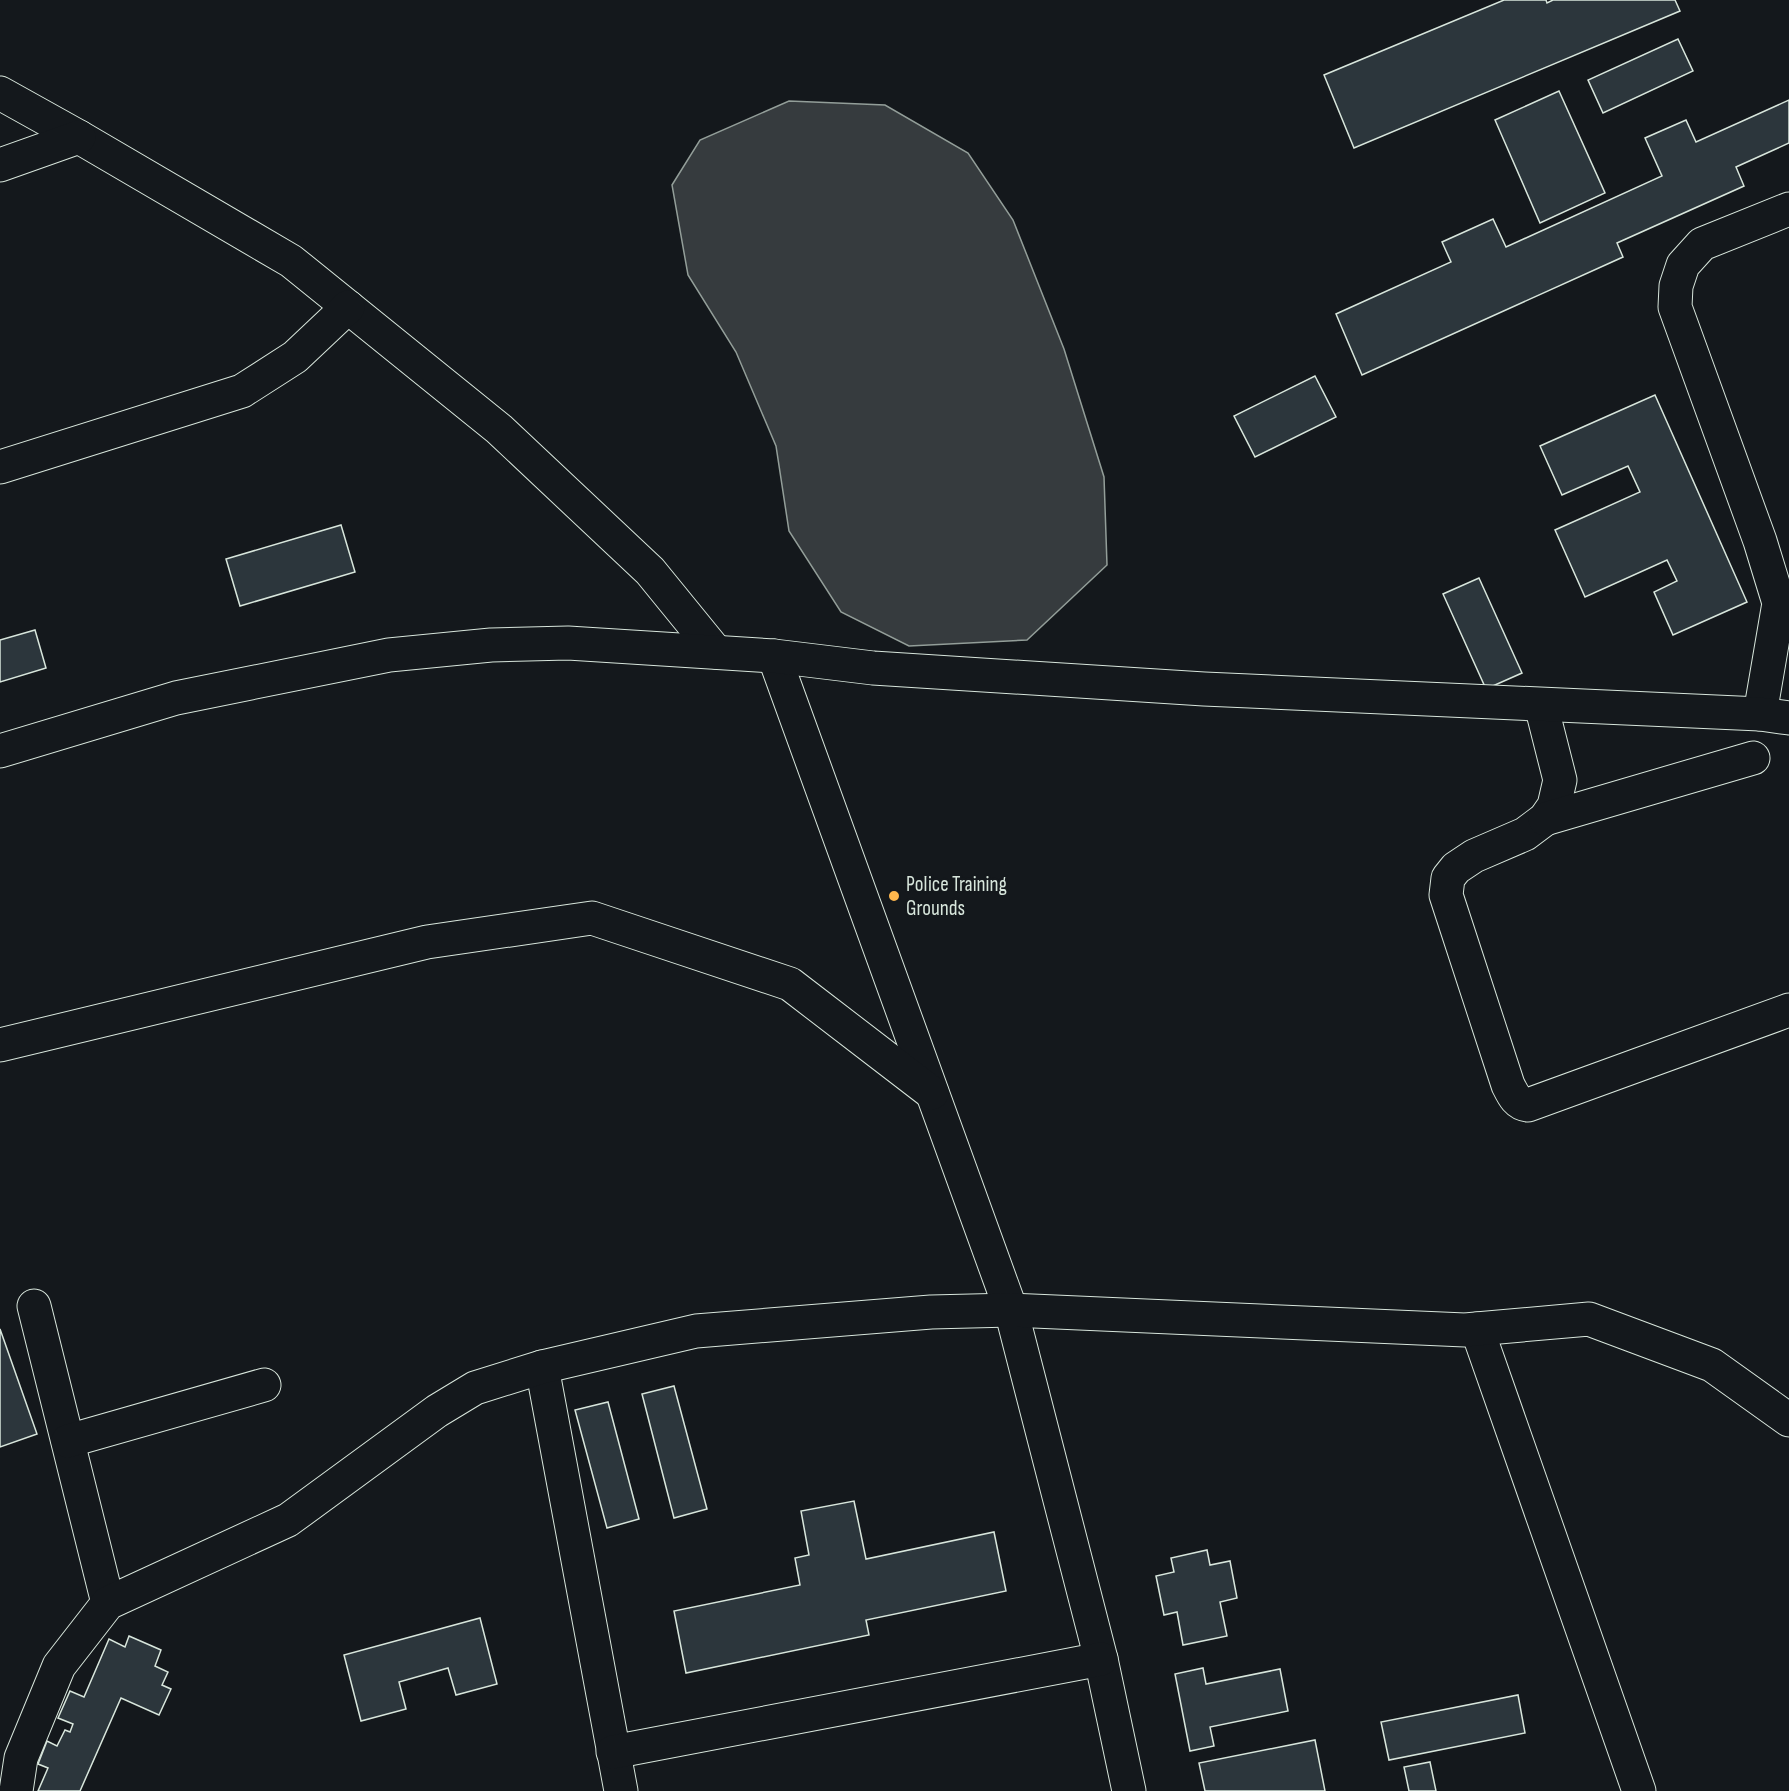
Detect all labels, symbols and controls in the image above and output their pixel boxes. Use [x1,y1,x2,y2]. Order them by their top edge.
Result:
place label: Police Training Grounds [906,872,1007,921]
marker: Police Training Grounds [887,889,901,903]

